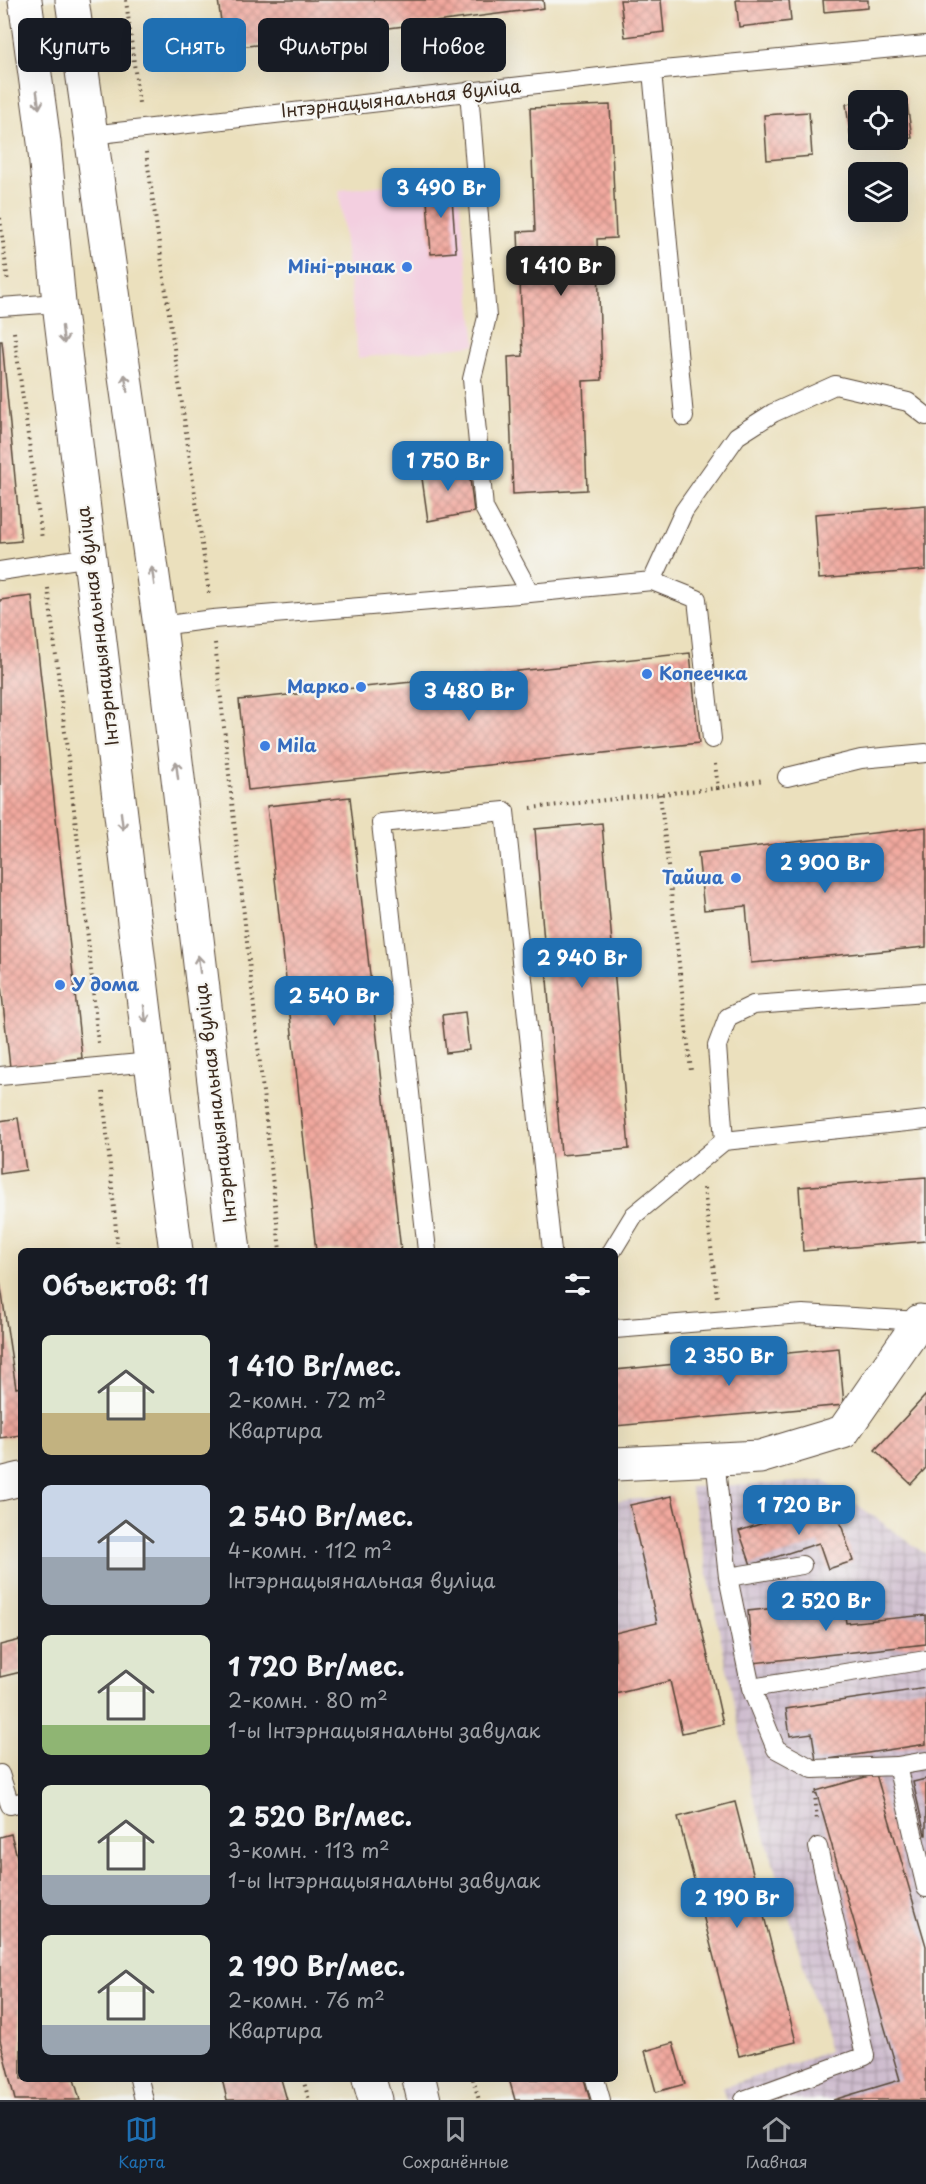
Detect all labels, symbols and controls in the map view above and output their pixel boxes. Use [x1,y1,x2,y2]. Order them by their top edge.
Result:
chip: Купить [18,18,131,72]
chip: Снять [143,18,246,72]
chip: Фильтры [258,18,389,72]
chip: Новое [401,18,506,72]
street label: Інтэрнацыянальная вуліца [280,71,522,124]
one-way arrow [33,89,44,109]
map controls [848,90,908,222]
button: locate [848,90,908,150]
button: layers [848,162,908,222]
pin: 3 490 Br [379,168,503,219]
text: 3 490 Br [396,172,486,202]
pin: 1 410 Br [499,246,623,297]
text: 1 410 Br [520,250,602,280]
place label: Міні-рынак [288,252,396,279]
marker: Міні-рынак [400,260,414,274]
one-way arrow [58,325,69,345]
one-way arrow [121,374,132,394]
pin: 1 750 Br [386,441,510,492]
text: 1 750 Br [406,445,490,475]
street label: Інтэрнацыянальная вуліца [68,505,125,747]
one-way arrow [148,567,159,587]
place label: Копеечка [659,659,748,686]
marker: Копеечка [640,667,654,681]
pin: 3 480 Br [407,671,531,722]
place label: Марко [287,672,349,699]
text: 3 480 Br [424,675,514,705]
marker: Марко [354,680,368,694]
place label: Mila [277,731,317,758]
marker: Mila [258,739,272,753]
one-way arrow [171,760,182,780]
one-way arrow [116,810,127,830]
pin: 2 900 Br [763,843,887,894]
text: 2 900 Br [780,847,870,877]
place label: Тайша [662,863,725,890]
marker: Тайша [729,871,743,885]
pin: 2 940 Br [520,938,644,989]
text: 2 940 Br [537,942,627,972]
one-way arrow [194,954,205,974]
place label: У дома [71,970,140,997]
pin: 2 540 Br [272,976,396,1027]
marker: У дома [53,978,67,992]
text: 2 540 Br [289,980,379,1010]
street label: Інтэрнацыянальная вуліца [186,982,243,1224]
one-way arrow [140,1004,151,1024]
text: Объектов: 11 [42,1265,209,1304]
icon: filters [561,1268,594,1301]
pin: 2 350 Br [667,1336,791,1387]
text: 2 350 Br [684,1340,774,1370]
text: 1 410 Br/мес. [228,1346,401,1385]
icon: home [90,1359,162,1431]
text: 2-комн. · 72 m² [228,1385,386,1415]
text: Квартира [228,1415,322,1445]
pin: 1 720 Br [737,1485,861,1536]
text: 1 720 Br [757,1489,841,1519]
text: 2 540 Br/мес. [228,1496,413,1535]
icon: home [90,1509,162,1581]
text: 4-комн. · 112 m² [228,1535,392,1565]
text: Інтэрнацыянальная вуліца [228,1565,496,1595]
pin: 2 520 Br [764,1581,888,1632]
text: 2 520 Br [781,1585,871,1615]
text: 1 720 Br/мес. [228,1646,405,1685]
icon: home [90,1659,162,1731]
text: 2-комн. · 80 m² [228,1685,388,1715]
text: 1-ы Інтэрнацыянальны завулак [228,1715,540,1745]
text: 2 520 Br/мес. [228,1796,412,1835]
icon: home [90,1809,162,1881]
text: 3-комн. · 113 m² [228,1835,390,1865]
text: 1-ы Інтэрнацыянальны завулак [228,1865,540,1895]
pin: 2 190 Br [675,1878,799,1929]
text: 2 190 Br [695,1882,779,1912]
text: 2 190 Br/мес. [228,1946,405,1985]
icon: home [90,1959,162,2031]
text: 2-комн. · 76 m² [228,1985,385,2015]
text: Квартира [228,2015,322,2045]
tab: Карта [118,2113,165,2173]
tab: Сохранённые [402,2113,509,2173]
tab: Главная [746,2113,808,2173]

